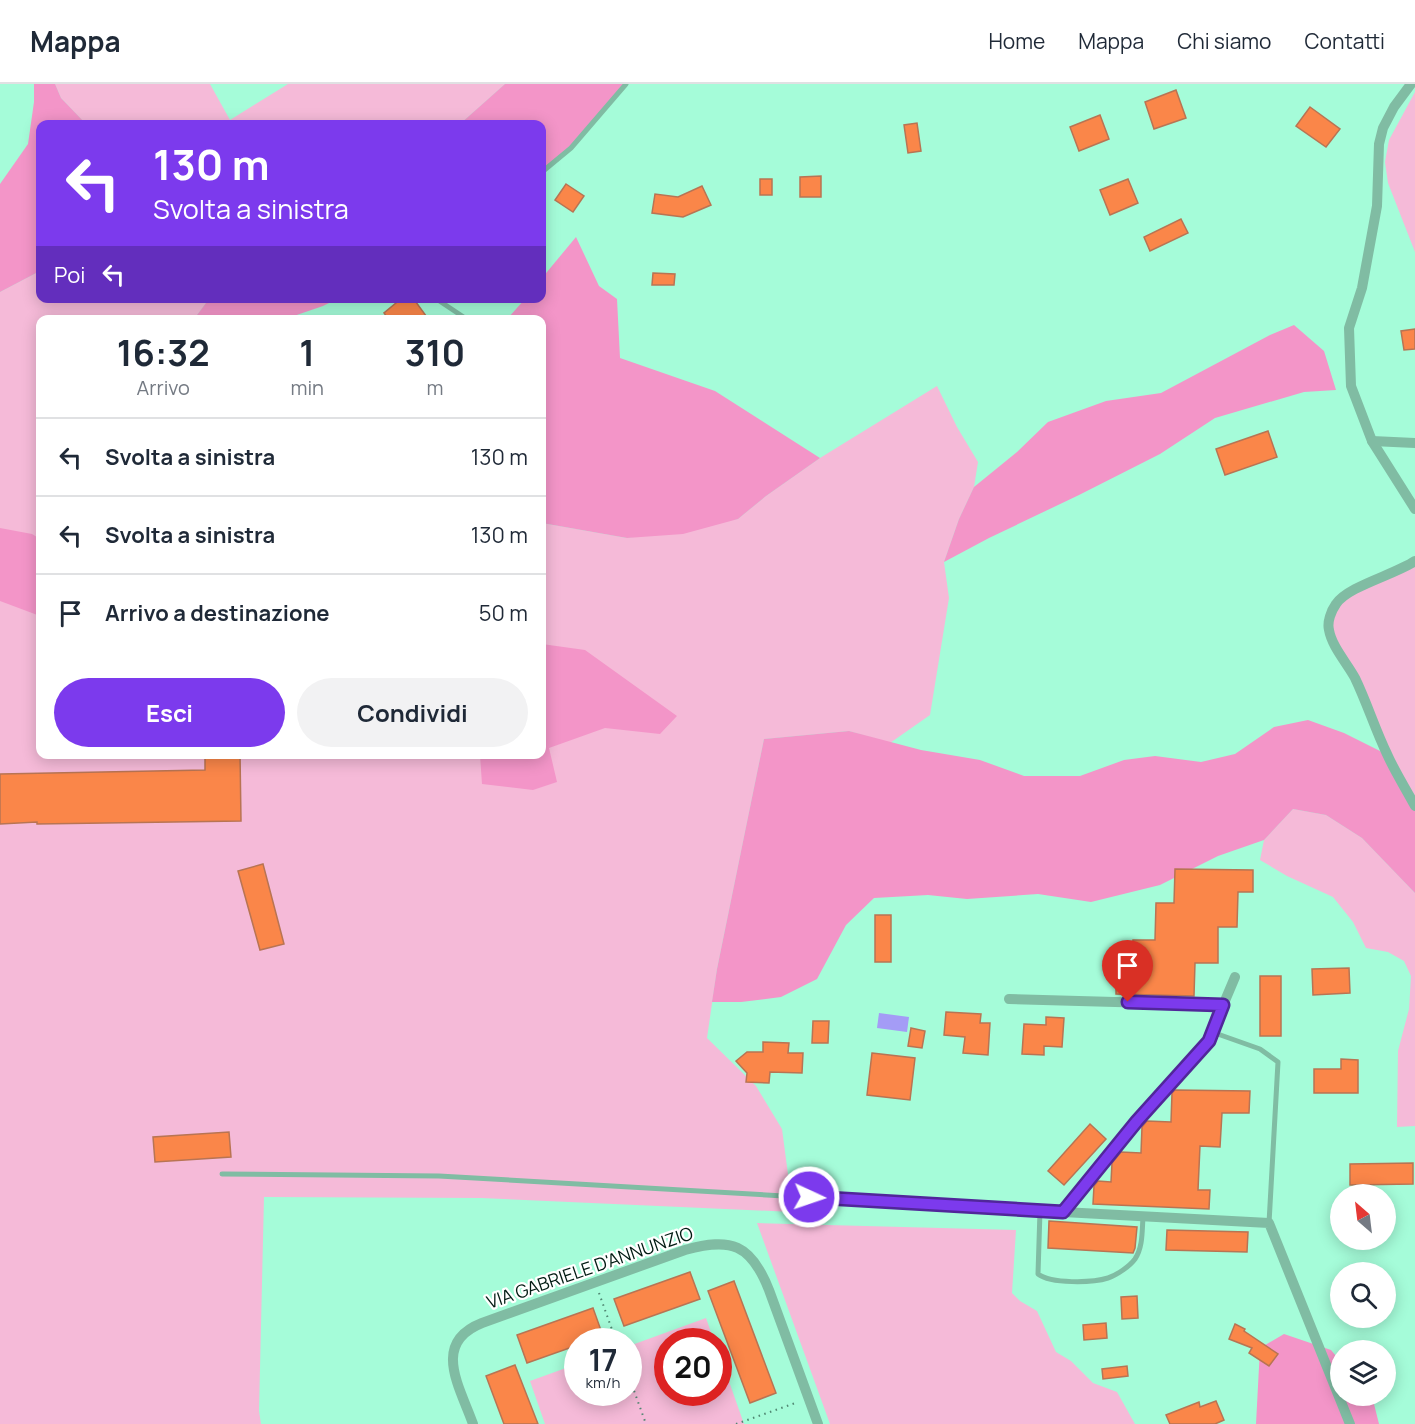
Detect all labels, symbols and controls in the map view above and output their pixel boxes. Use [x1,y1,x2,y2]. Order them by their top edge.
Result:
text: Mappa [30,22,121,60]
text: Home [988,27,1045,55]
text: Mappa [1078,27,1144,55]
text: Chi siamo [1177,27,1272,55]
text: Contatti [1305,27,1385,55]
text: 130 m [153,135,270,193]
icon: left [54,144,132,222]
text: Svolta a sinistra [153,190,349,227]
icon: left [97,258,130,291]
text: Poi [54,260,85,290]
text: 16:32 [117,328,210,377]
text: 1 [299,328,315,377]
text: 310 [405,328,465,377]
text: Arrivo [137,374,190,401]
text: min [290,374,324,401]
text: m [427,374,443,401]
icon: left [54,441,87,474]
text: Svolta a sinistra [105,442,275,472]
text: 130 m [471,442,528,472]
icon: left [54,519,87,552]
text: Svolta a sinistra [105,520,275,550]
text: 130 m [471,520,528,550]
icon: arrive [54,597,87,630]
text: Arrivo a destinazione [105,598,329,628]
text: 50 m [479,598,528,628]
button: Esci [54,678,285,747]
button: Condividi [297,678,528,747]
pin [1102,940,1153,1002]
icon: arrive [1111,949,1144,982]
position arrow [777,1165,841,1229]
north arrow [1330,1184,1396,1250]
map controls [1330,1184,1396,1406]
street label: VIA GABRIELE D'ANNUNZIO [483,1220,696,1314]
button: search [1330,1262,1396,1328]
speed limit sign: 20 [654,1328,732,1406]
text: 17 [588,1339,618,1380]
button: layers [1330,1340,1396,1406]
text: km/h [586,1372,620,1393]

